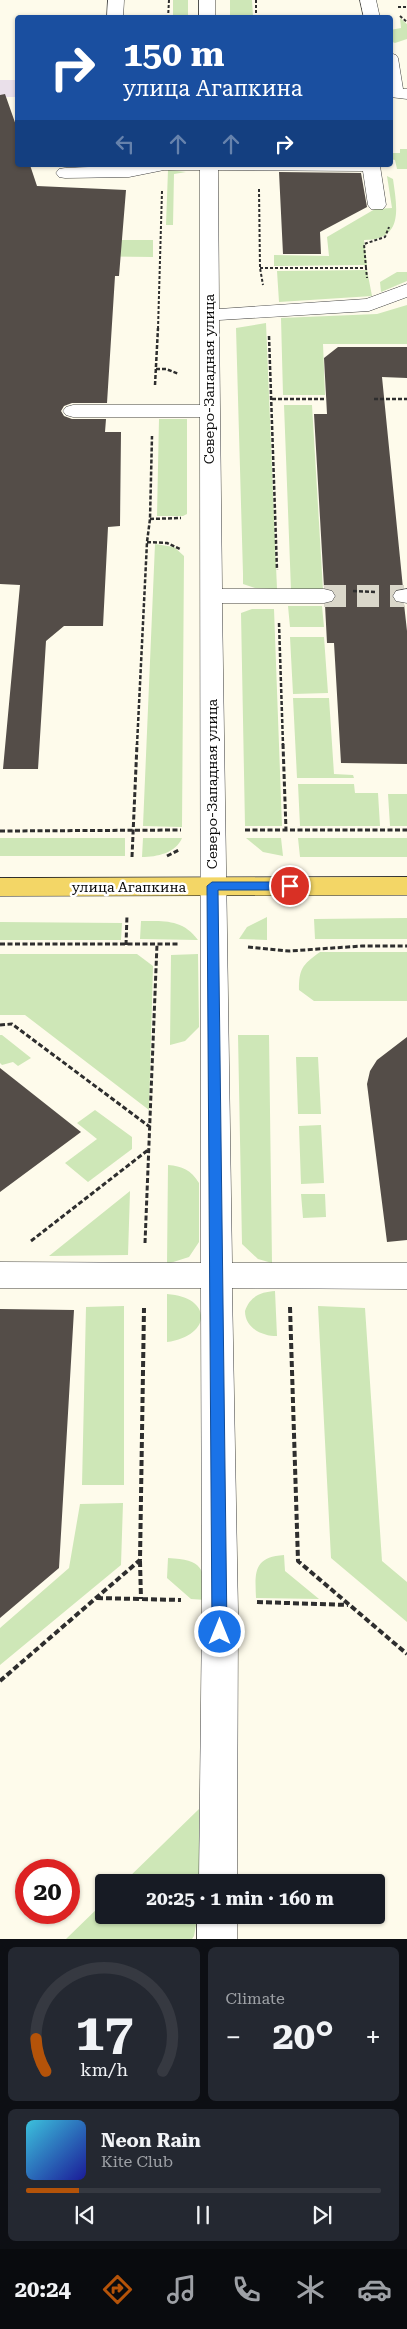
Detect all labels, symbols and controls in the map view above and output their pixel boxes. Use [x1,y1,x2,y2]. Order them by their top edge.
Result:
text: 150 m [123,34,224,75]
icon: right [40,35,105,100]
text: улица Агапкина [123,76,303,101]
icon: left [111,130,139,158]
icon: ahead [164,130,192,158]
icon: ahead [217,130,245,158]
icon: right [270,130,298,158]
street label: Северо-Западная улица [201,293,217,464]
street label: Северо-Западная улица [204,698,220,869]
pin [269,865,311,907]
icon: arrive [276,872,304,900]
street label: улица Агапкина [72,879,187,895]
position arrow [193,1605,245,1657]
speed limit sign: 20 [15,1859,80,1924]
text: 20:25 · 1 min · 160 m [146,1887,334,1910]
text: Climate [226,1989,285,2008]
text: 17 [75,2002,133,2063]
text: 20° [273,2014,334,2058]
text: − [226,2021,241,2054]
text: + [365,2021,381,2054]
text: km/h [80,2059,128,2080]
text: Neon Rain [101,2129,201,2152]
text: Kite Club [101,2152,173,2171]
icon: previous [71,2201,99,2229]
icon: pause [189,2201,217,2229]
icon: next [308,2201,336,2229]
icon: directions [100,2272,135,2307]
icon: music [164,2272,199,2307]
icon: phone [229,2272,264,2307]
icon: climate [293,2272,328,2307]
icon: car [357,2272,392,2307]
text: 20:24 [15,2277,71,2302]

